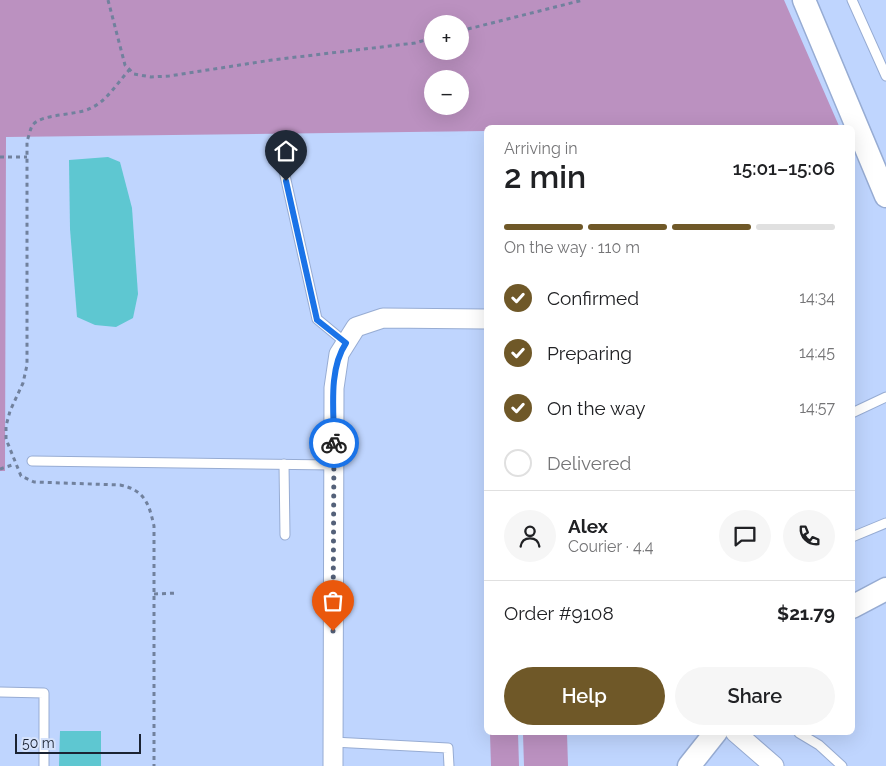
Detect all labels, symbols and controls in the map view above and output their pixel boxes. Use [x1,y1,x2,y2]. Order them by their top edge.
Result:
map controls [424,15,469,115]
button: + [424,15,469,60]
button: − [424,70,469,115]
pin [265,130,307,181]
icon: home [272,137,300,165]
text: Arriving in [504,139,578,158]
text: 15:01–15:06 [733,157,835,179]
text: 2 min [504,158,586,195]
text: On the way · 110 m [504,238,640,257]
icon: check [504,284,532,312]
text: Confirmed [547,287,639,309]
text: 14:34 [799,288,835,307]
icon: check [504,339,532,367]
text: Preparing [547,342,632,364]
text: 14:45 [799,343,835,362]
icon: check [504,394,532,422]
text: On the way [547,397,646,419]
text: 14:57 [799,398,835,417]
courier [309,418,359,468]
icon: bike [320,429,348,457]
text: Delivered [547,452,631,474]
button: person [504,510,556,562]
button: chat [719,510,771,562]
button: phone [783,510,835,562]
text: Alex [568,515,608,537]
text: Courier · 4.4 [568,537,653,556]
pin [312,580,354,631]
icon: bag [319,587,347,615]
text: Order #9108 [504,602,614,624]
text: $21.79 [777,602,835,624]
button: Help [504,667,665,725]
button: Share [675,667,835,725]
scale bar [15,731,141,754]
text: 50 m [22,735,55,751]

